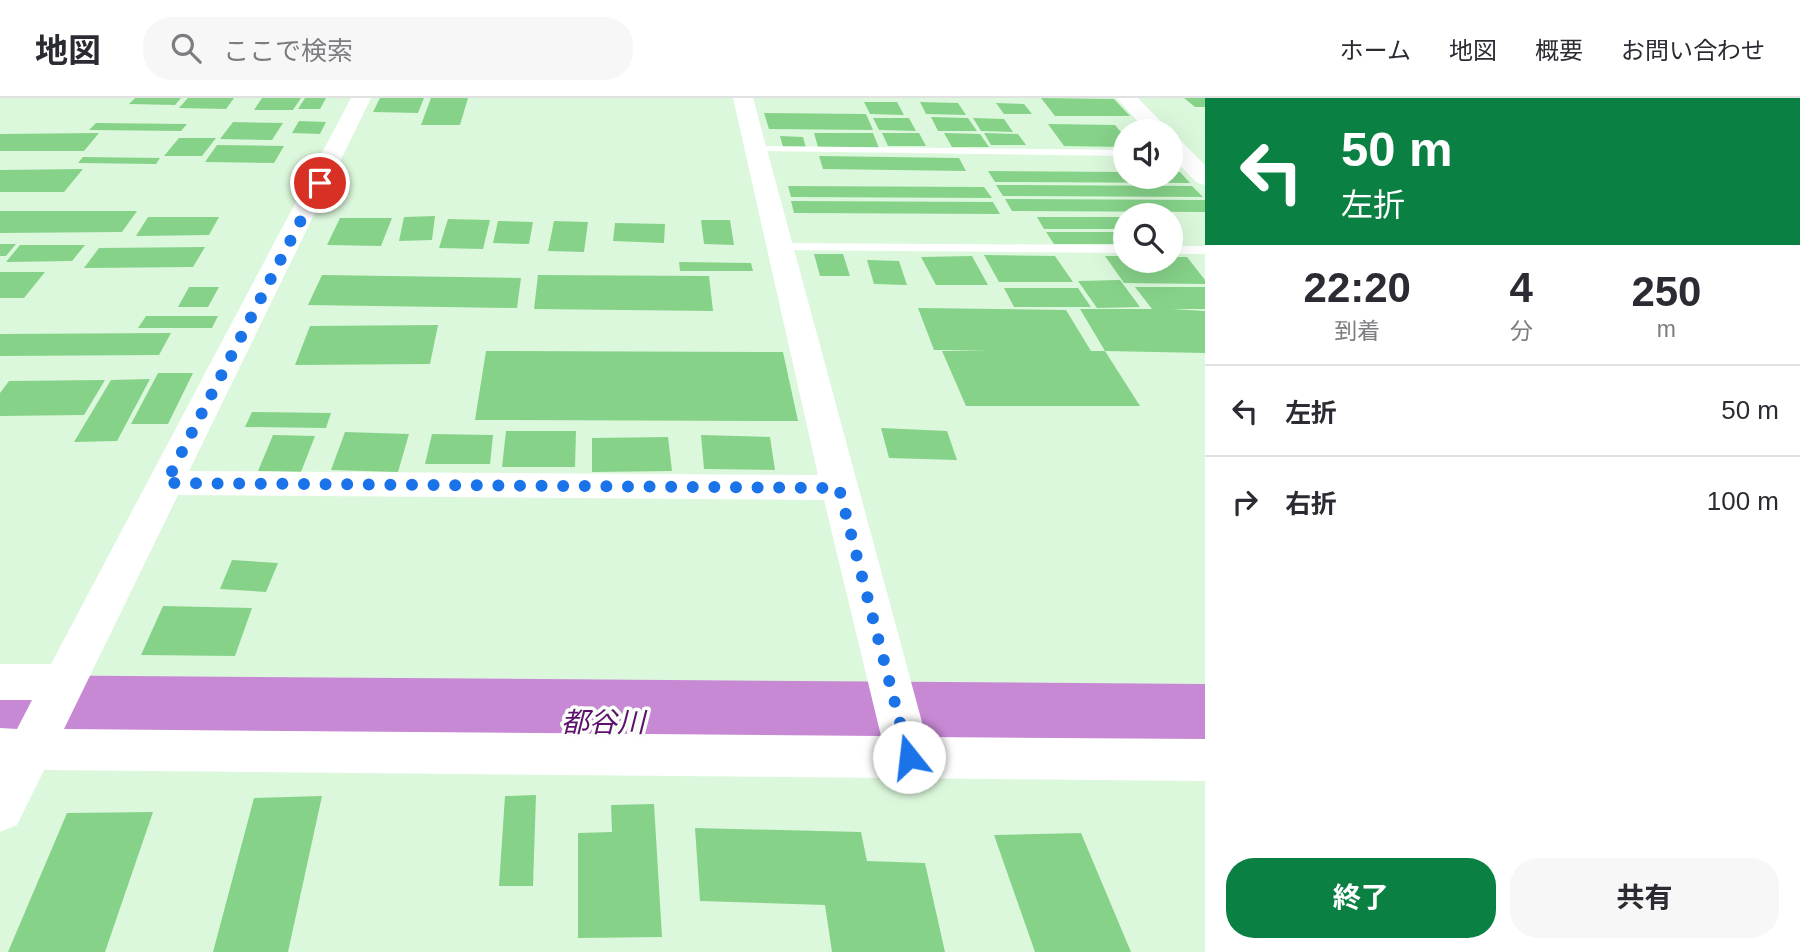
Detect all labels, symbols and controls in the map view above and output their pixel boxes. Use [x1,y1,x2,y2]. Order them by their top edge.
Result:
search box [143,17,633,80]
icon: search [167,29,205,67]
text: 地図 [35,32,101,69]
text: ここで検索 [223,36,353,66]
text: ホーム [1340,37,1411,64]
text: 地図 [1449,37,1497,64]
text: 概要 [1535,37,1583,64]
text: お問い合わせ [1621,37,1765,64]
map controls [1113,119,1183,273]
button: sound [1113,119,1183,189]
text: 50 m [1341,122,1453,176]
icon: left [1226,126,1317,217]
pin [290,153,350,213]
icon: arrive [301,164,339,202]
text: 左折 [1341,187,1405,223]
button: search [1113,203,1183,273]
text: 22:20 [1304,264,1411,311]
text: 4 [1509,264,1533,311]
text: 250 [1631,268,1701,315]
text: m [1657,316,1676,342]
text: 到着 [1334,318,1380,344]
text: 分 [1510,318,1533,344]
icon: left [1226,392,1264,430]
text: 50 m [1721,395,1779,425]
text: 左折 [1285,398,1337,428]
icon: right [1226,483,1264,521]
text: 100 m [1707,486,1779,516]
text: 右折 [1285,489,1337,519]
water label: 都谷川 [561,707,648,738]
position arrow [872,720,946,794]
button: 終了 [1226,858,1496,938]
button: 共有 [1510,858,1779,938]

